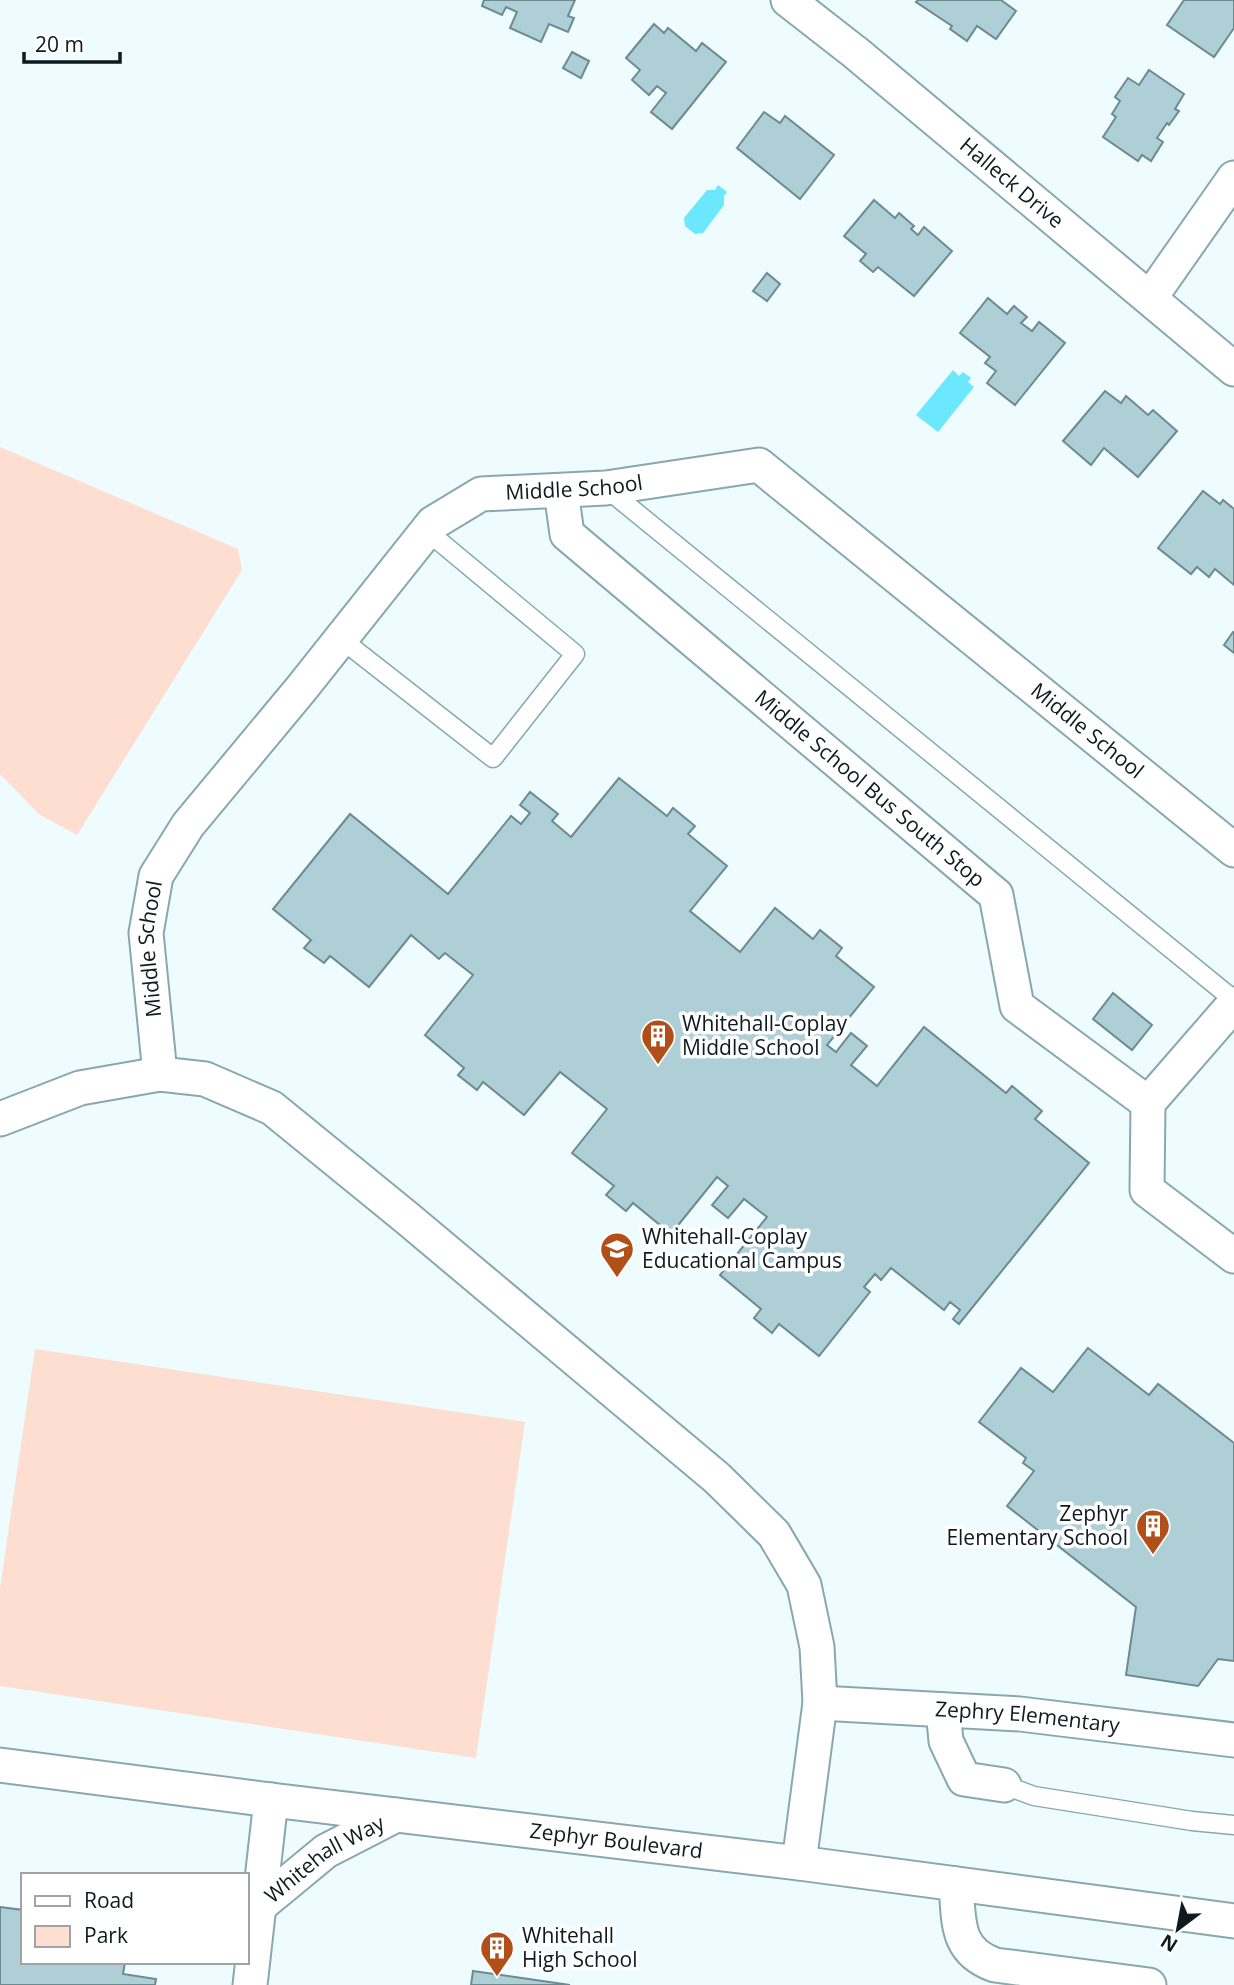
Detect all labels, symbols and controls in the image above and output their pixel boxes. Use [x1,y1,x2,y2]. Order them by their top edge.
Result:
scale bar [24,21,121,65]
text: 20 m [35,30,84,58]
street label: Halleck Drive [954,131,1070,234]
street label: Middle School [505,468,644,506]
street label: Middle School [1026,676,1150,784]
street label: Middle School Bus South Stop [749,683,991,893]
street label: Middle School [131,878,168,1019]
place label: Whitehall-Coplay Middle School [682,1009,847,1061]
building icon: Whitehall-Coplay Middle School [639,1017,677,1066]
place label: Whitehall-Coplay Educational Campus [642,1222,842,1274]
school or university icon: Whitehall-Coplay Educational Campus [598,1230,636,1279]
place label: Zephyr Elementary School [946,1499,1128,1551]
building icon: Zephyr Elementary School [1134,1507,1172,1556]
street label: Zephry Elementary [934,1694,1122,1739]
street label: Whitehall Way [259,1808,389,1909]
street label: Zephyr Boulevard [528,1816,704,1864]
legend [21,1873,248,1964]
text: Road [84,1886,134,1914]
north arrow [1143,1894,1213,1964]
text: Park [84,1921,128,1949]
place label: Whitehall High School [522,1921,638,1973]
text: N [1156,1928,1182,1959]
building icon: Whitehall High School [478,1929,516,1978]

